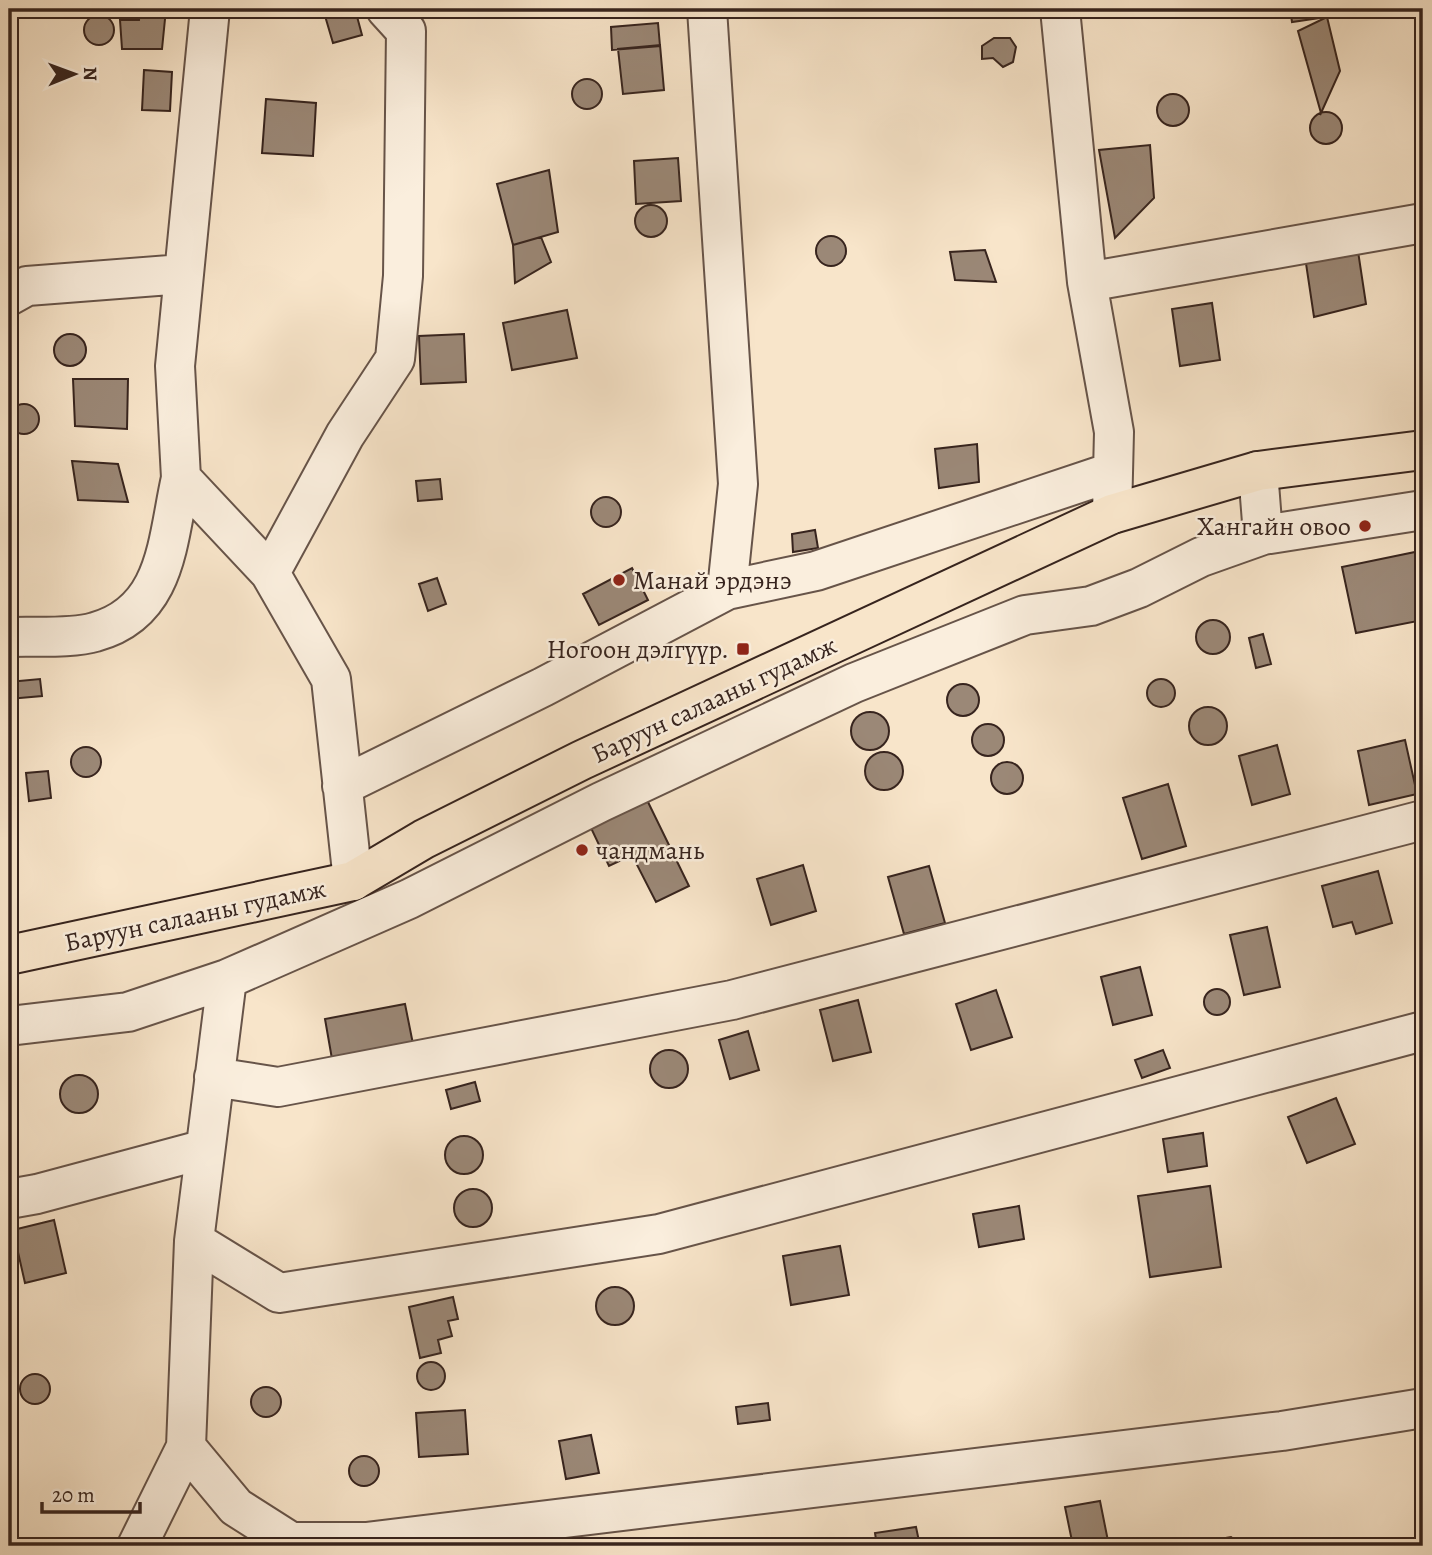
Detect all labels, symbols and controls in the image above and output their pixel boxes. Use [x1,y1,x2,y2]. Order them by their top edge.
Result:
north arrow [38,38,108,108]
text: N [77,67,103,81]
place label: Хангайн овоо [1197,509,1351,544]
marker: Хангайн овоо [1357,518,1373,534]
place label: Манай эрдэнэ [633,563,792,598]
marker: Манай эрдэнэ [611,572,627,588]
street label: Баруун салааны гудамж [586,627,842,772]
place label: Ногоон дэлгүүр. [547,632,729,667]
marker: Ногоон дэлгүүр. [735,641,751,657]
place label: чандмань [596,833,704,868]
marker: чандмань [574,842,590,858]
street label: Баруун салааны гудамж [61,871,329,960]
scale bar [42,1471,140,1515]
text: 20 m [52,1481,95,1509]

